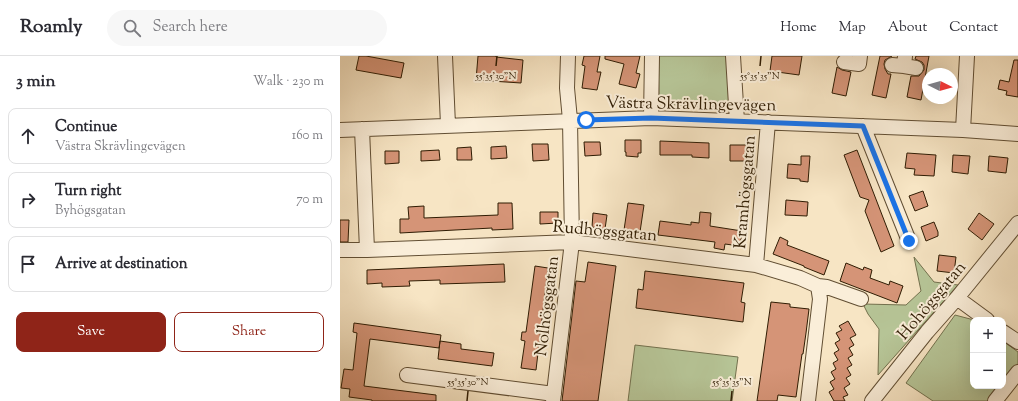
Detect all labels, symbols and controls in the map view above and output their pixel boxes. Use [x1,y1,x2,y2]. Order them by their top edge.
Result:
search box [107,10,387,46]
text: Roamly [20,14,83,41]
icon: search [121,17,143,39]
text: Search here [153,17,228,38]
text: Home [780,18,817,38]
text: Map [839,18,866,38]
text: About [888,18,927,38]
text: Contact [949,18,998,38]
north arrow [922,68,958,104]
text: 55°35'30"N [475,69,516,84]
text: 55°35'35"N [739,69,780,84]
text: 3 min [16,70,55,94]
text: Walk · 230 m [253,73,324,91]
street label: Västra Skrävlingevägen [605,92,777,118]
route start [577,111,595,129]
text: Continue [55,117,117,138]
icon: ahead [17,125,39,147]
text: 160 m [292,127,323,145]
street label: Kramhögsgatan [729,134,763,250]
text: Västra Skrävlingevägen [55,138,186,156]
text: Turn right [55,181,121,202]
icon: right [17,189,39,211]
text: 70 m [296,191,323,209]
text: Byhögsgatan [55,202,126,220]
street label: Rudhögsgatan [552,215,658,249]
route end [900,232,918,250]
icon: arrive [17,253,39,275]
text: Arrive at destination [55,254,188,275]
street label: Nolhögsgatan [530,255,566,358]
street label: Hohögsgatan [892,257,973,346]
button: Save [16,312,166,352]
button: Share [174,312,324,352]
map controls [970,317,1006,389]
button: + [970,317,1006,353]
button: − [970,353,1006,389]
text: 55°35'30"N [447,375,488,390]
text: 55°35'35"N [711,375,752,390]

